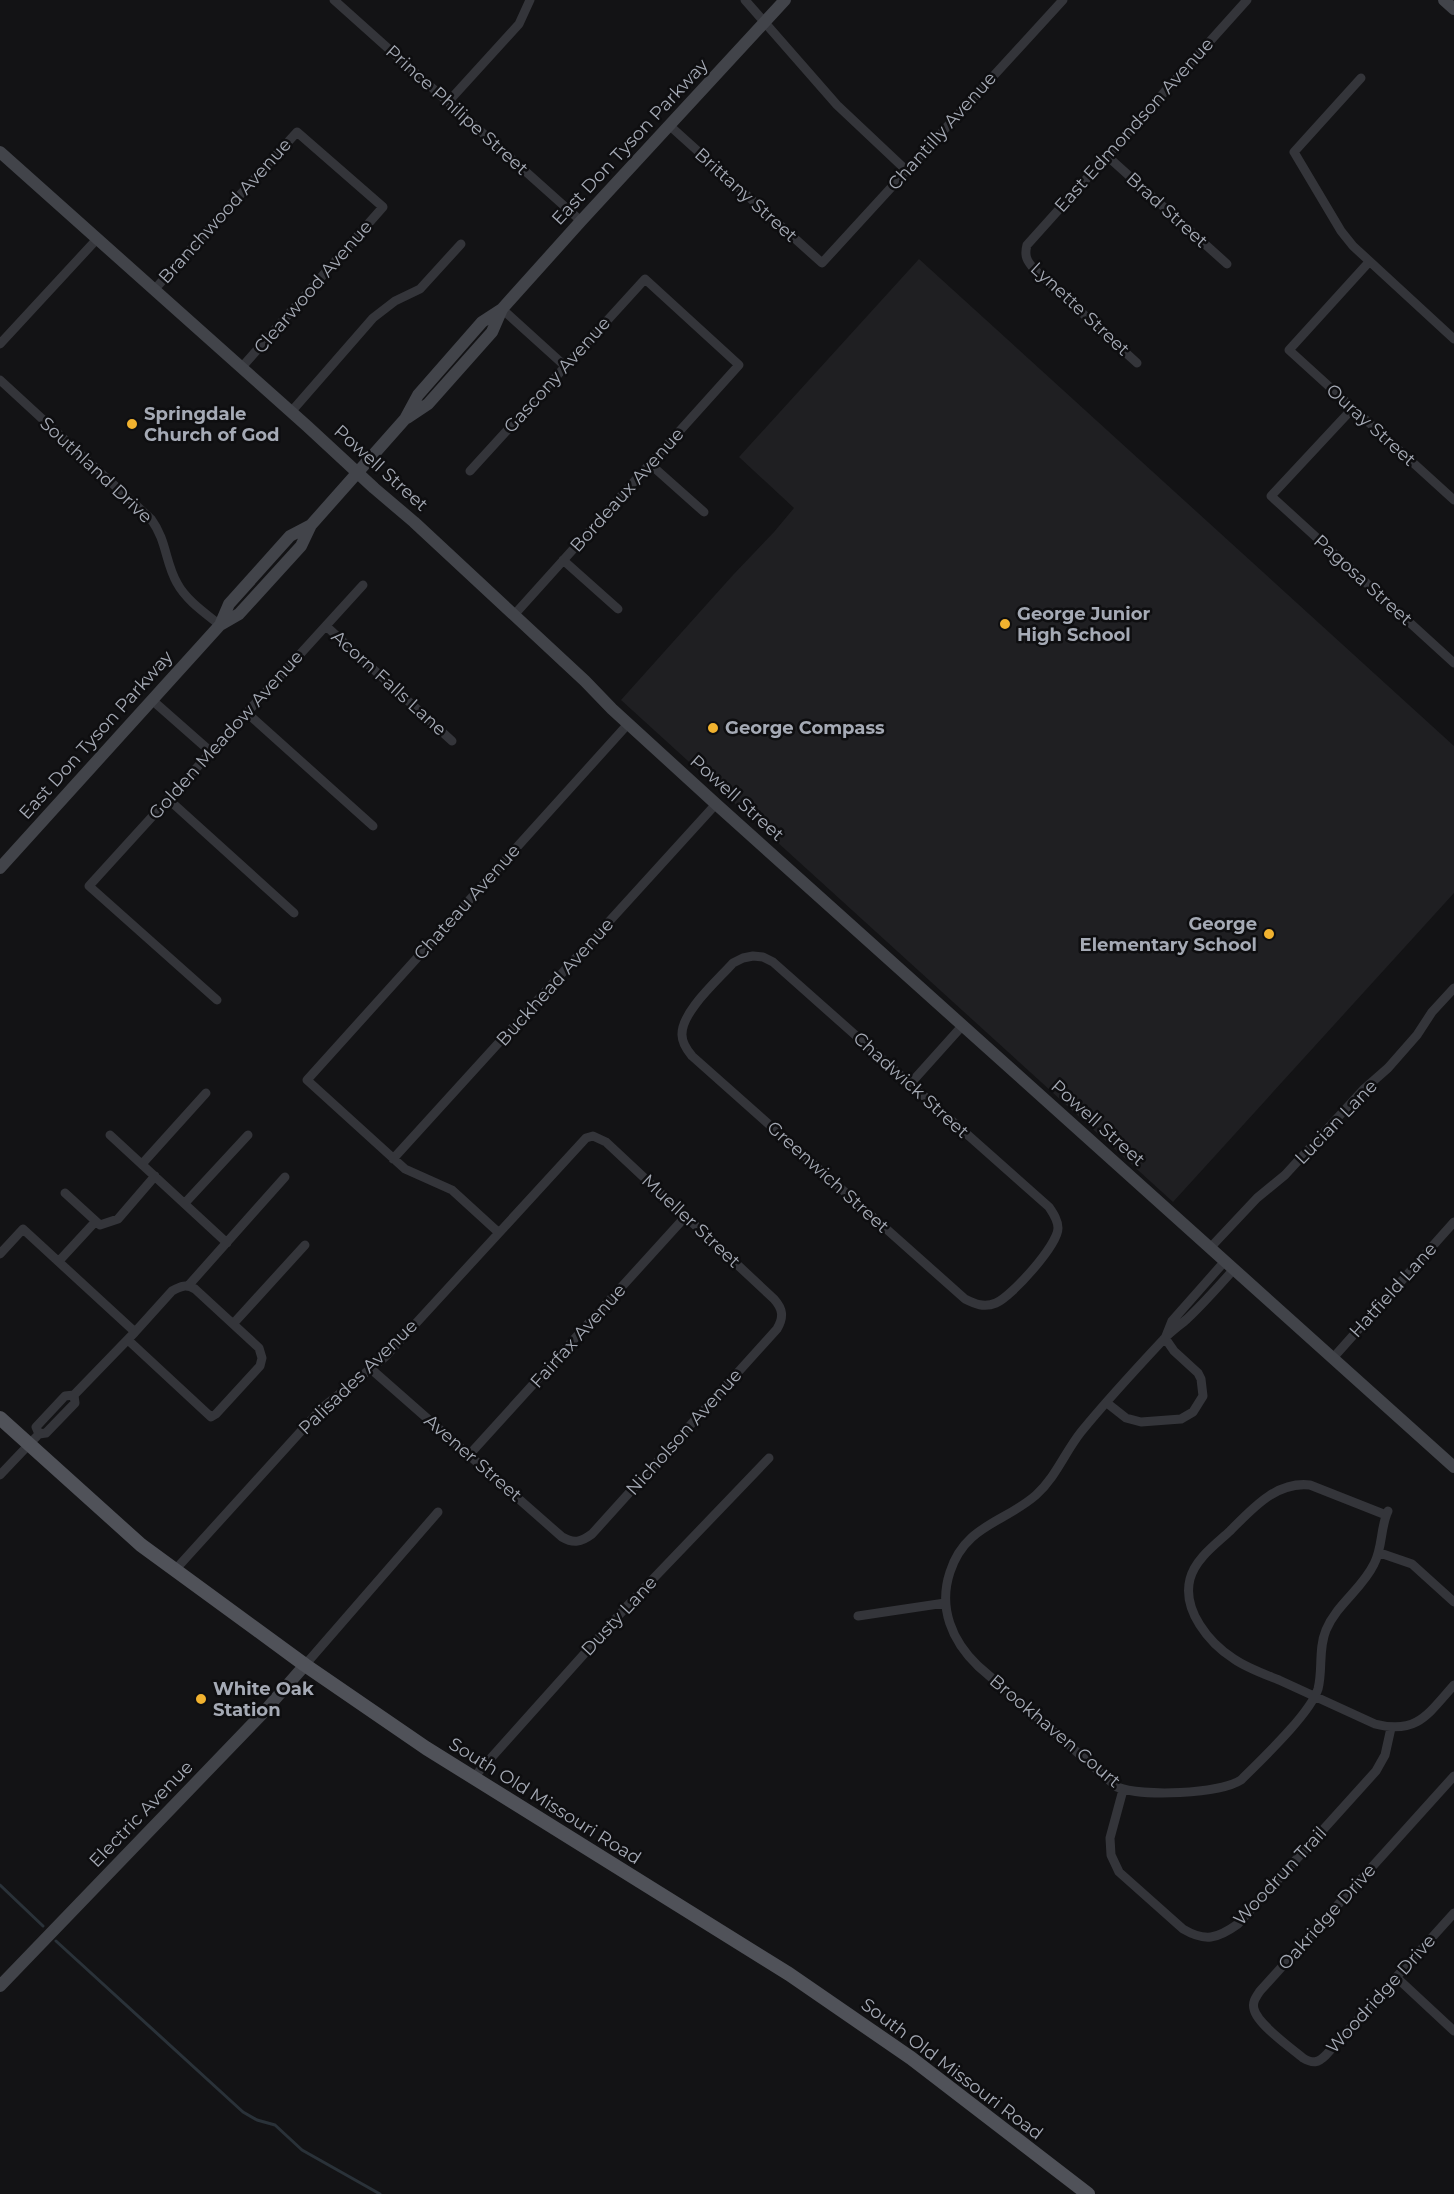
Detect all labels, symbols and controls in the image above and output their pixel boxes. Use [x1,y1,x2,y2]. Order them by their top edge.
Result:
street label: East Edmondson Avenue [1050,33,1218,217]
street label: Prince Philipe Street [381,40,533,180]
street label: East Don Tyson Parkway [547,54,713,230]
street label: Chantilly Avenue [883,67,1001,195]
street label: Branchwood Avenue [154,134,296,288]
street label: Brittany Street [690,143,802,247]
street label: Brad Street [1122,168,1212,252]
street label: Clearwood Avenue [249,216,377,358]
street label: Lynette Street [1026,257,1134,361]
street label: Gascony Avenue [499,312,615,438]
street label: Ouray Street [1322,379,1420,471]
place label: Springdale Church of God [144,403,280,446]
street label: Southland Drive [35,412,157,528]
marker: Springdale Church of God [125,417,139,431]
street label: Powell Street [329,420,433,516]
street label: Bordeaux Avenue [565,423,689,557]
street label: Pagosa Street [1309,530,1417,630]
place label: George Junior High School [1017,603,1151,646]
marker: George Junior High School [998,617,1012,631]
street label: Acorn Falls Lane [327,626,451,740]
street label: East Don Tyson Parkway [14,646,178,824]
street label: Golden Meadow Avenue [144,646,308,824]
place label: George Compass [725,717,885,739]
marker: George Compass [706,721,720,735]
street label: Powell Street [685,750,789,846]
street label: Chateau Avenue [409,839,525,965]
street label: Buckhead Avenue [492,913,618,1051]
place label: George Elementary School [1080,913,1257,956]
marker: George Elementary School [1262,927,1276,941]
street label: Chadwick Street [849,1027,973,1143]
street label: Powell Street [1046,1075,1150,1171]
street label: Lucian Lane [1290,1075,1382,1169]
street label: Greenwich Street [762,1116,894,1238]
street label: Mueller Street [637,1170,745,1272]
street label: Hatfield Lane [1345,1238,1441,1342]
street label: Fairfax Avenue [525,1279,631,1393]
street label: Palisades Avenue [294,1315,422,1439]
street label: Nicholson Avenue [621,1364,747,1500]
street label: Avener Street [420,1410,526,1506]
street label: Dusty Lane [576,1571,662,1660]
street label: Brookhaven Court [985,1670,1125,1792]
place label: White Oak Station [213,1678,314,1721]
marker: White Oak Station [194,1692,208,1706]
street label: South Old Missouri Road [445,1733,645,1869]
street label: Electric Avenue [84,1756,198,1872]
street label: Woodrun Trail [1229,1822,1331,1930]
street label: Oakridge Drive [1273,1859,1381,1975]
street label: Woodridge Drive [1322,1930,1440,2058]
street label: South Old Missouri Road [857,1993,1047,2145]

